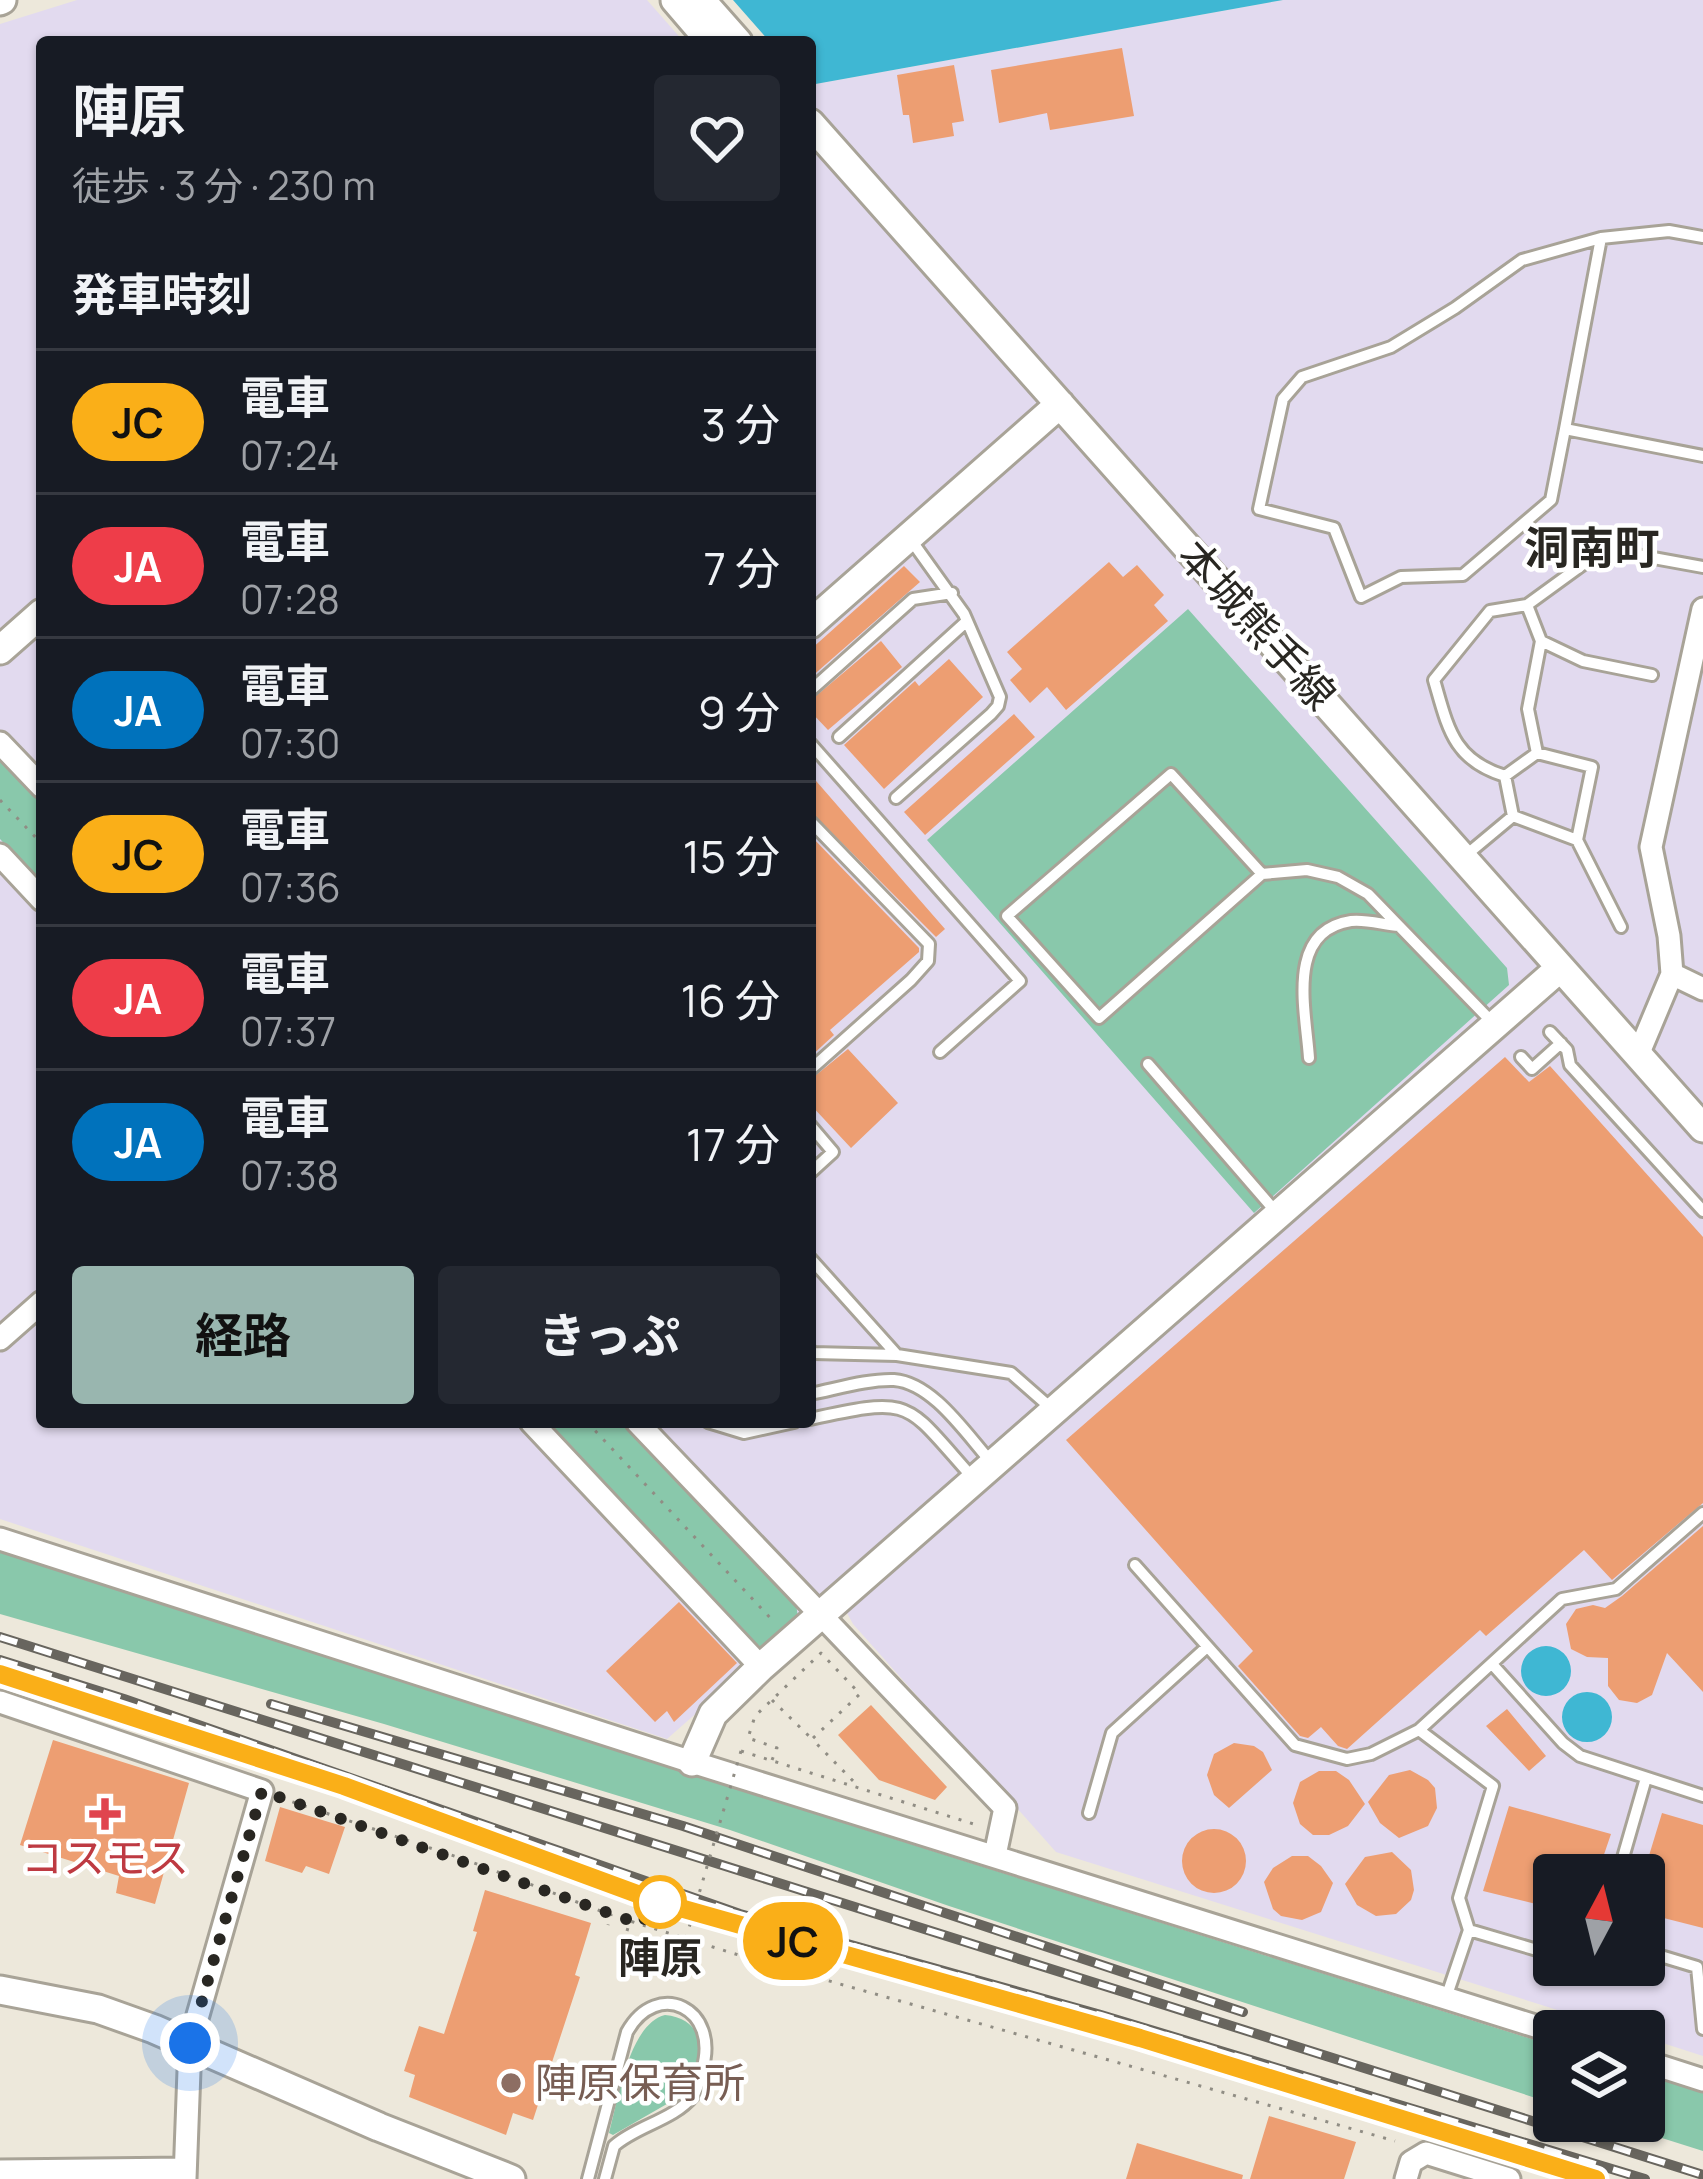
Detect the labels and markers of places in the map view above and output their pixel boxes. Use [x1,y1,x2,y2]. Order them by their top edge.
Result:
marker: コスモス [92,1801,118,1827]
place label: コスモス [21,1828,189,1886]
marker: 陣原 [635,1877,685,1927]
place label: 陣原 [618,1928,702,1986]
place label: 陣原保育所 [535,2053,745,2111]
marker: 陣原保育所 [498,2070,524,2096]

